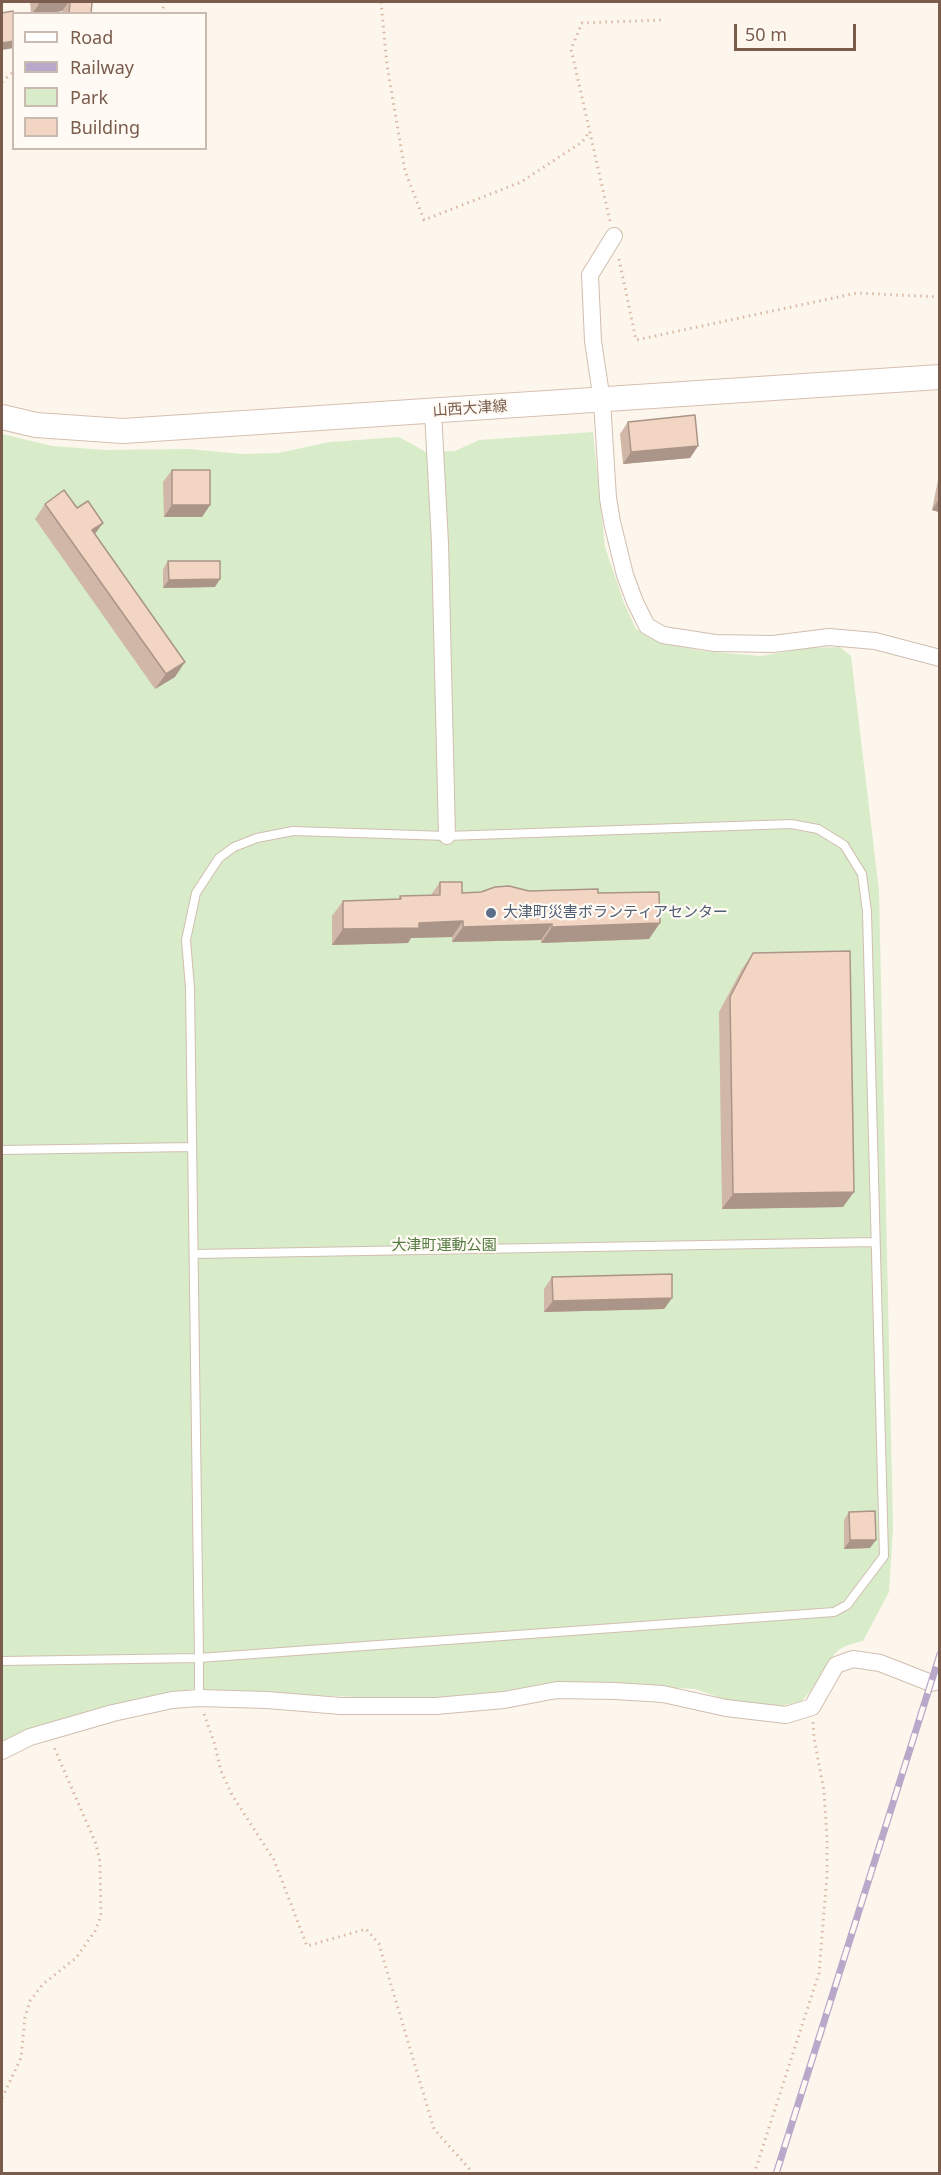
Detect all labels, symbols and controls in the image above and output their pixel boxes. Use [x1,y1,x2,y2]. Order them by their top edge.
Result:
legend [12,12,207,150]
scale bar [737,12,858,50]
text: 50 m [745,22,787,46]
text: Road [70,25,113,49]
text: Railway [70,55,134,79]
text: Park [70,85,108,109]
text: Building [70,115,140,139]
street label: 山西大津線 [432,397,508,421]
place label: 大津町災害ボランティアセンター [503,904,728,922]
marker: 大津町災害ボランティアセンター [484,906,498,920]
park label: 大津町運動公園 [392,1237,496,1255]

